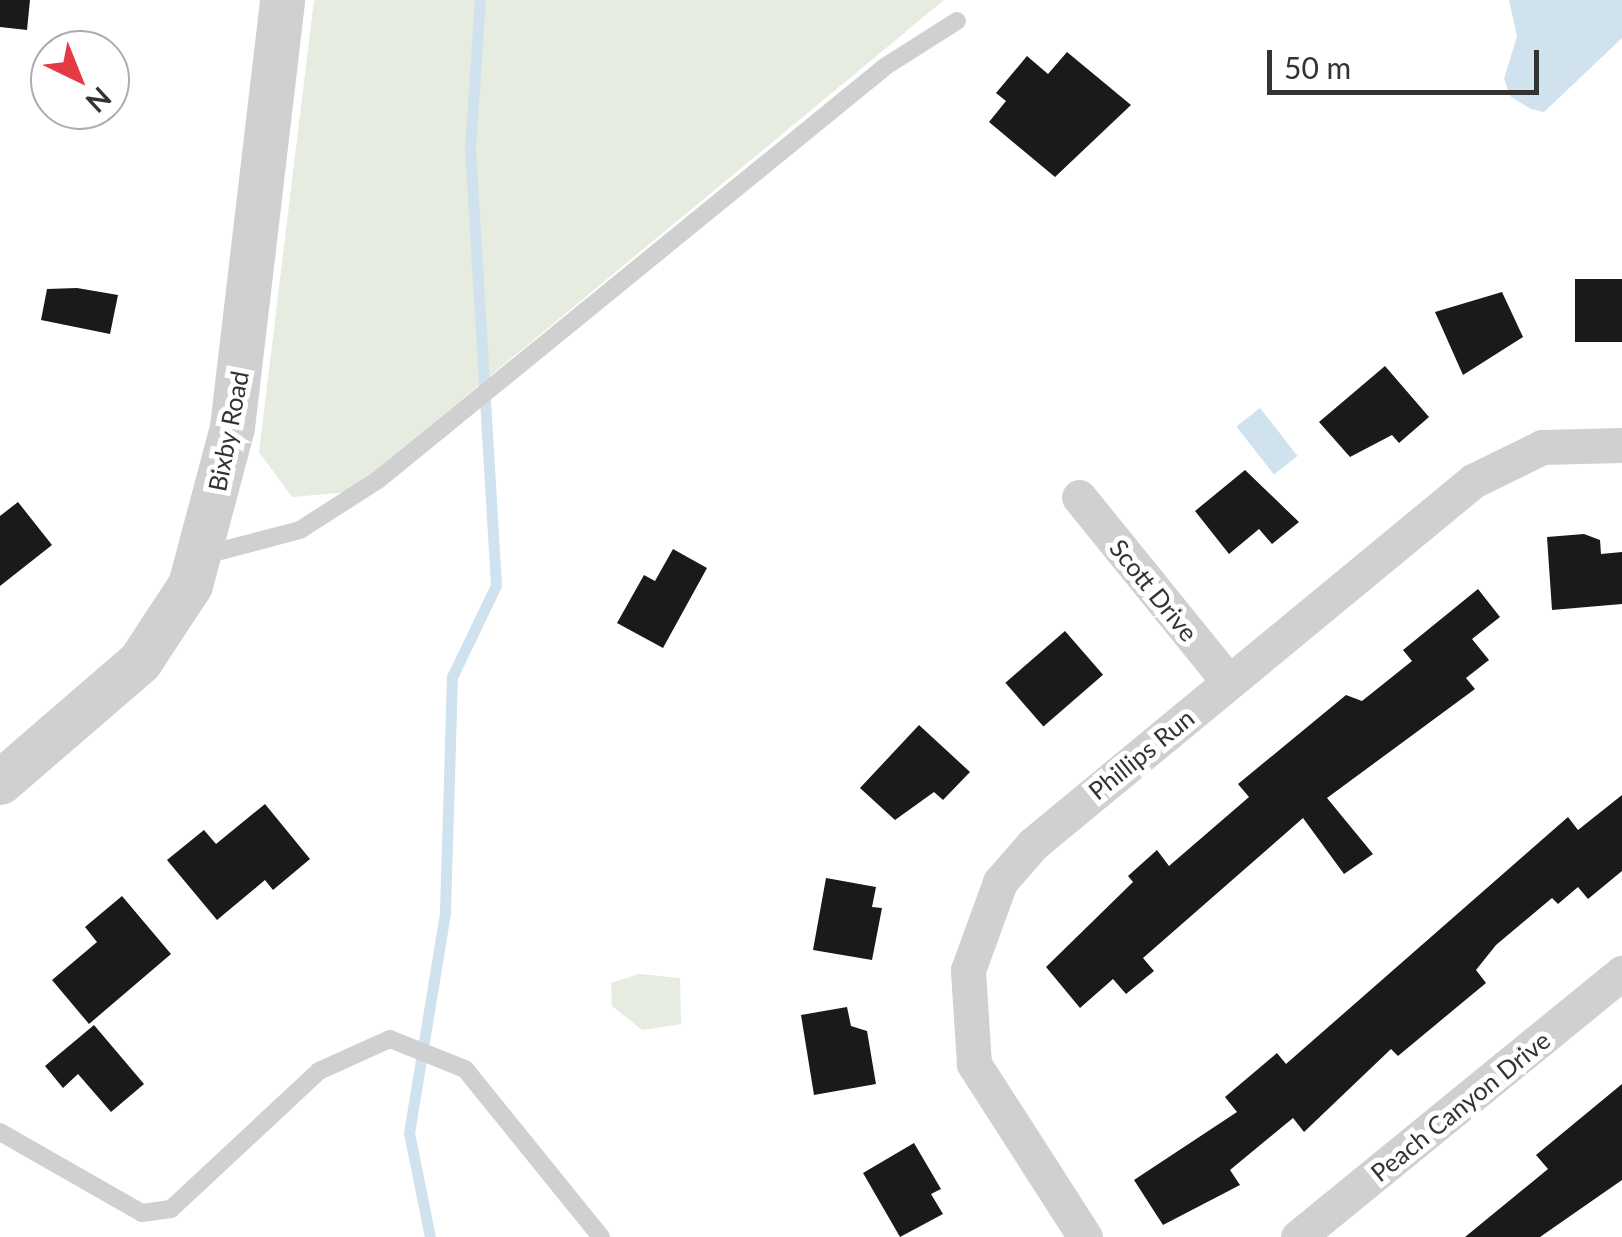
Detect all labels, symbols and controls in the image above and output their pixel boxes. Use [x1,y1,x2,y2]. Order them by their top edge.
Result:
north arrow [30,30,130,130]
scale bar [1272,30,1544,92]
text: 50 m [1284,49,1351,85]
text: N [80,81,119,120]
street label: Bixby Road [202,368,254,494]
street label: Scott Drive [1104,533,1204,647]
street label: Phillips Run [1082,702,1200,806]
street label: Peach Canyon Drive [1364,1025,1556,1187]

